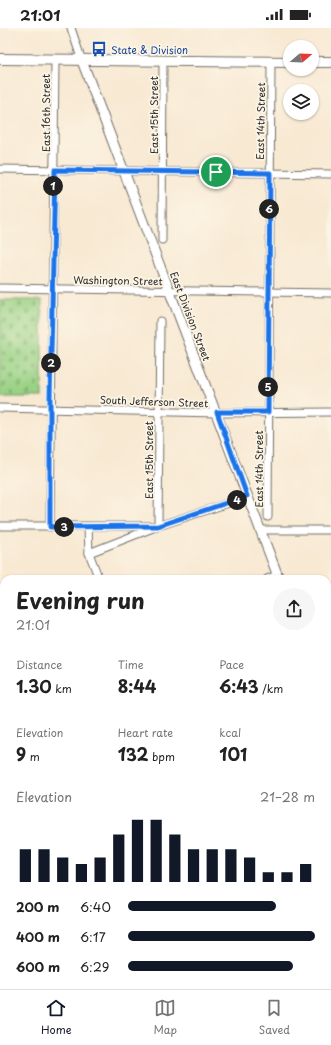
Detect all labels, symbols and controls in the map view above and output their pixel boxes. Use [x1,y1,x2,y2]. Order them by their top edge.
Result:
text: 21:01 [20,3,60,26]
bus stop icon: State & Division [90,40,108,58]
north arrow [283,40,319,76]
map controls [283,40,319,120]
place label: State & Division [111,42,188,57]
street label: East 16th Street [38,74,53,152]
street label: East 15th Street [146,76,161,154]
street label: East 14th Street [252,82,268,160]
button: layers [283,84,319,120]
pin [199,155,233,189]
icon: arrive [205,161,227,183]
pin: 1 [43,176,63,196]
text: 1 [50,177,56,194]
pin: 6 [259,199,279,219]
text: 6 [265,200,273,217]
street label: East Division Street [167,269,215,363]
street label: Washington Street [73,272,163,288]
pin: 2 [41,353,61,373]
text: 2 [47,354,55,371]
pin: 5 [258,377,278,397]
text: 5 [264,378,272,395]
street label: South Jefferson Street [100,392,208,410]
street label: East 15th Street [141,421,156,499]
street label: East 14th Street [251,430,266,508]
pin: 4 [227,490,247,510]
text: 4 [233,491,241,508]
pin: 3 [54,517,74,537]
text: 3 [60,518,68,535]
text: Evening run [16,583,145,616]
button: share [273,588,315,630]
text: 21:01 [16,615,50,634]
text: Distance [16,656,62,673]
text: Time [118,656,144,673]
text: Pace [219,656,244,673]
text: 1.30 [16,673,52,699]
text: 8:44 [118,673,157,699]
text: 6:43 [219,673,259,699]
text: km [52,680,72,697]
text: /km [259,680,283,697]
text: Elevation [16,724,63,741]
text: Heart rate [118,724,173,741]
text: kcal [219,724,241,741]
text: 9 [16,741,26,767]
text: 132 [118,741,149,767]
text: 101 [219,741,247,767]
text: m [26,748,40,765]
text: bpm [149,748,175,765]
text: Elevation [16,787,72,806]
text: 21–28 m [260,787,315,806]
text: 200 m [16,897,60,916]
text: 6:40 [80,897,111,916]
text: 400 m [16,927,60,946]
text: 6:17 [80,927,106,946]
text: 600 m [16,957,60,976]
text: 6:29 [80,957,109,976]
tab: Home [41,997,72,1038]
tab: Map [153,997,177,1038]
tab: Saved [259,997,290,1038]

